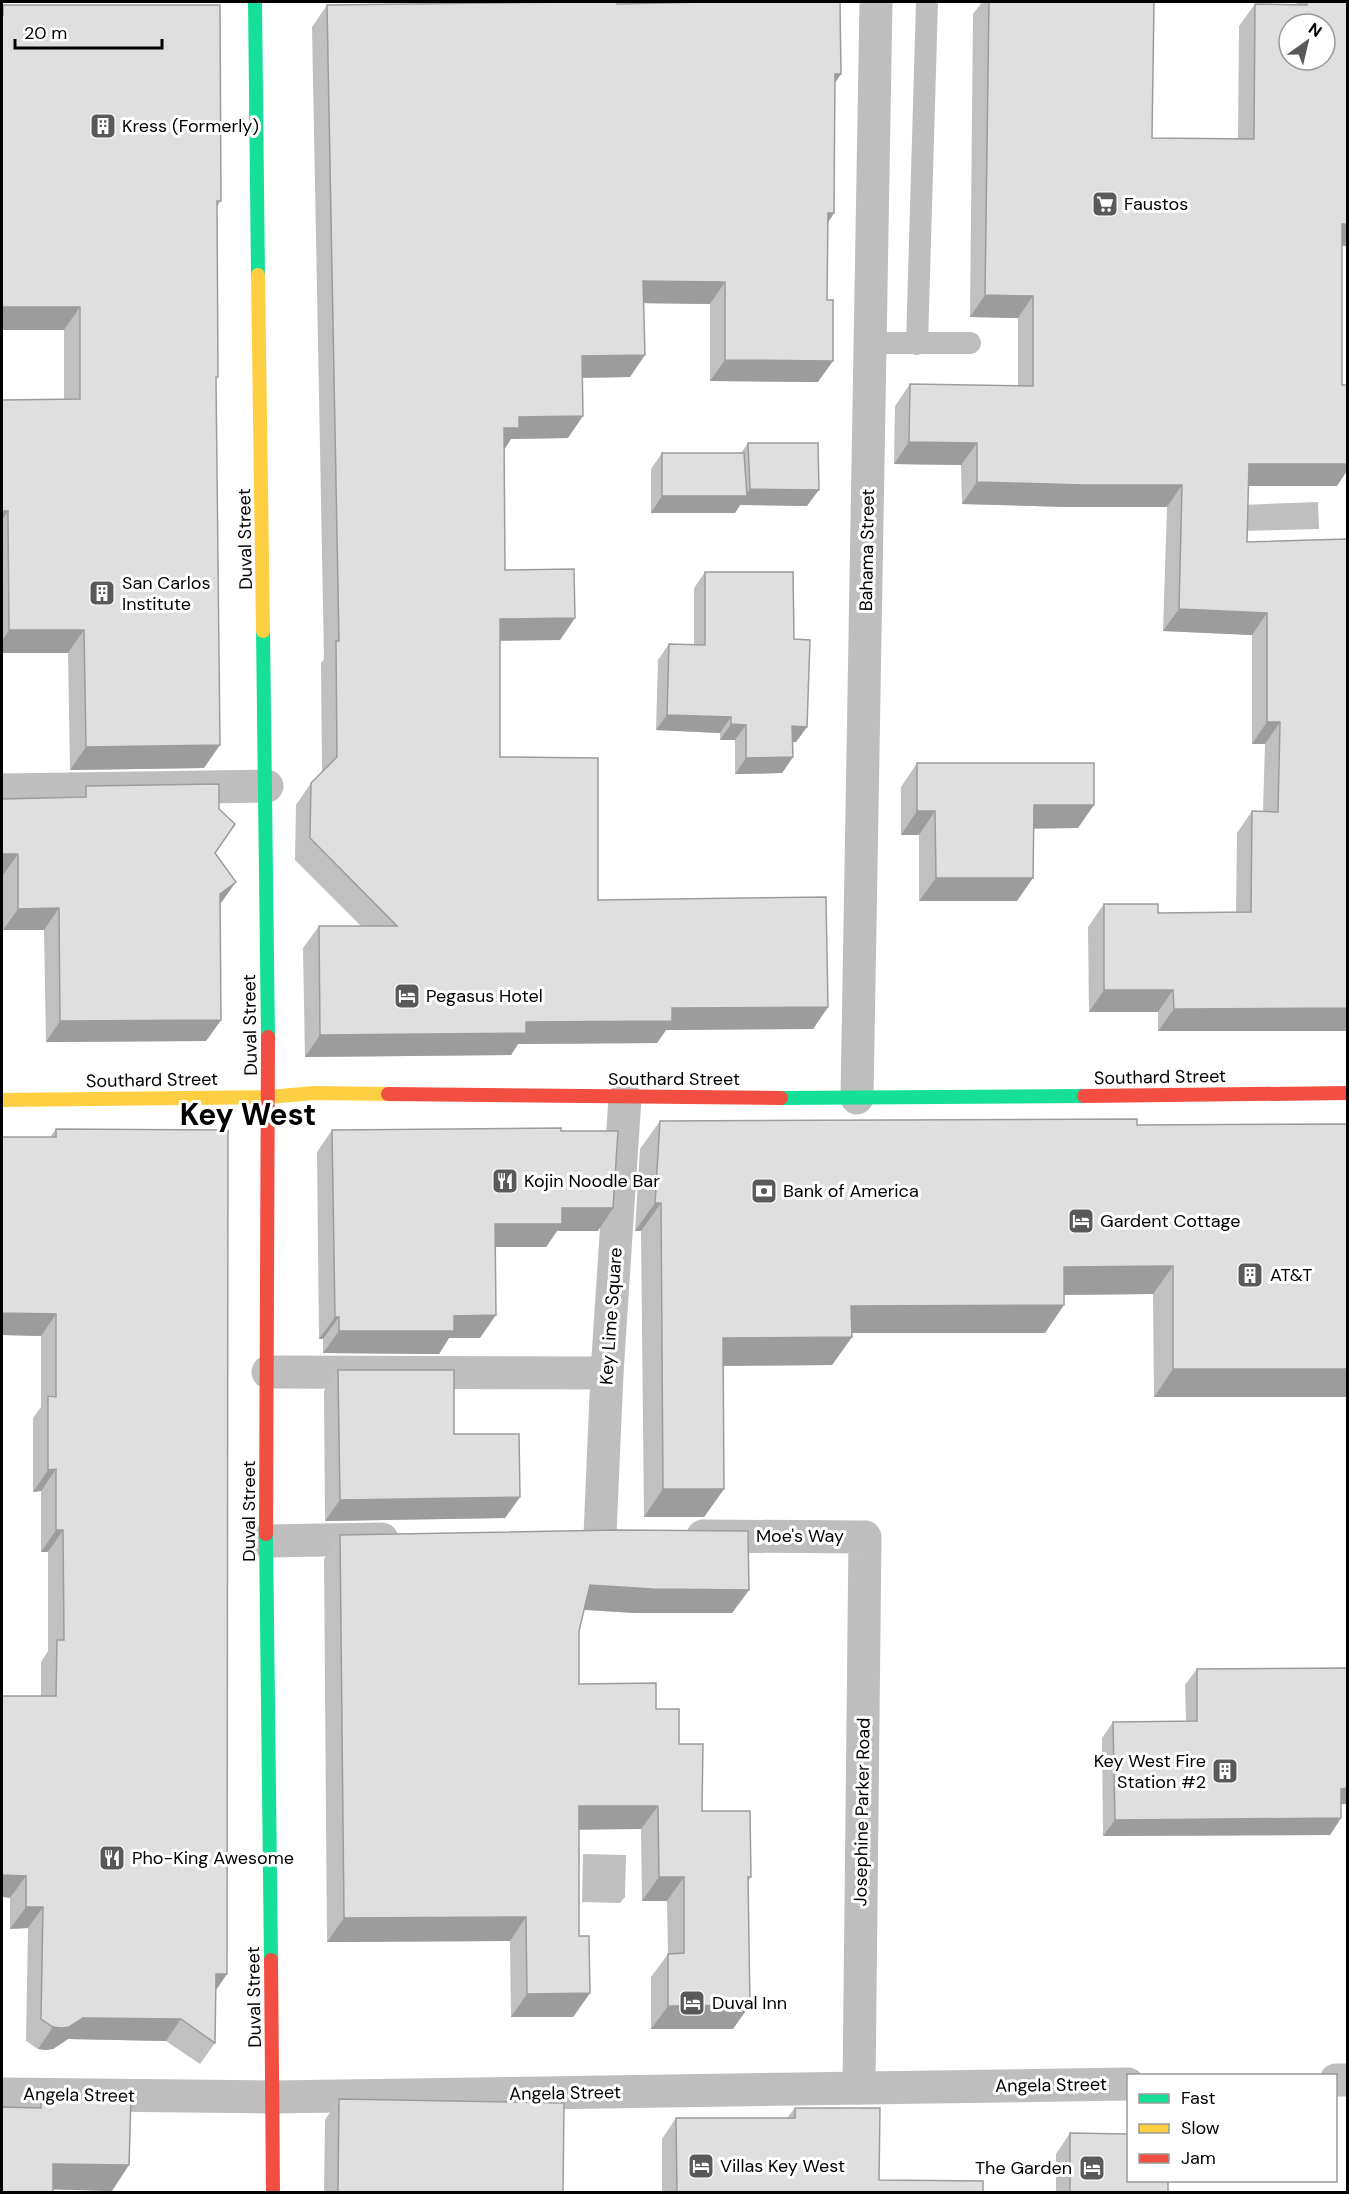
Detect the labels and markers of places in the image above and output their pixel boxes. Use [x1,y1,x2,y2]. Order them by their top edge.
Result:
building icon: Kress (Formerly) [88,111,118,141]
place label: Kress (Formerly) [122,114,259,138]
supermarket icon: Faustos [1090,189,1120,219]
place label: Faustos [1124,192,1188,216]
place label: San Carlos Institute [122,571,210,616]
building icon: San Carlos Institute [87,578,117,608]
hotel icon: Pegasus Hotel [392,981,422,1011]
place label: Pegasus Hotel [426,984,543,1008]
restaurant icon: Kojin Noodle Bar [490,1166,520,1196]
place label: Kojin Noodle Bar [524,1169,660,1193]
bank icon: Bank of America [749,1176,779,1206]
place label: Bank of America [783,1179,919,1203]
hotel icon: Gardent Cottage [1066,1206,1096,1236]
place label: Gardent Cottage [1100,1209,1240,1233]
building icon: AT&T [1235,1260,1265,1290]
place label: AT&T [1270,1263,1312,1287]
place label: Key West Fire Station #2 [1094,1749,1206,1794]
building icon: Key West Fire Station #2 [1210,1756,1240,1786]
restaurant icon: Pho-King Awesome [97,1843,127,1873]
place label: Pho-King Awesome [132,1846,294,1870]
hotel icon: Duval Inn [677,1988,707,2018]
place label: Duval Inn [712,1991,787,2015]
hotel icon: Villas Key West [686,2151,716,2181]
hotel icon: The Garden [1077,2153,1107,2183]
place label: Villas Key West [720,2154,845,2178]
place label: The Garden [975,2156,1072,2180]

